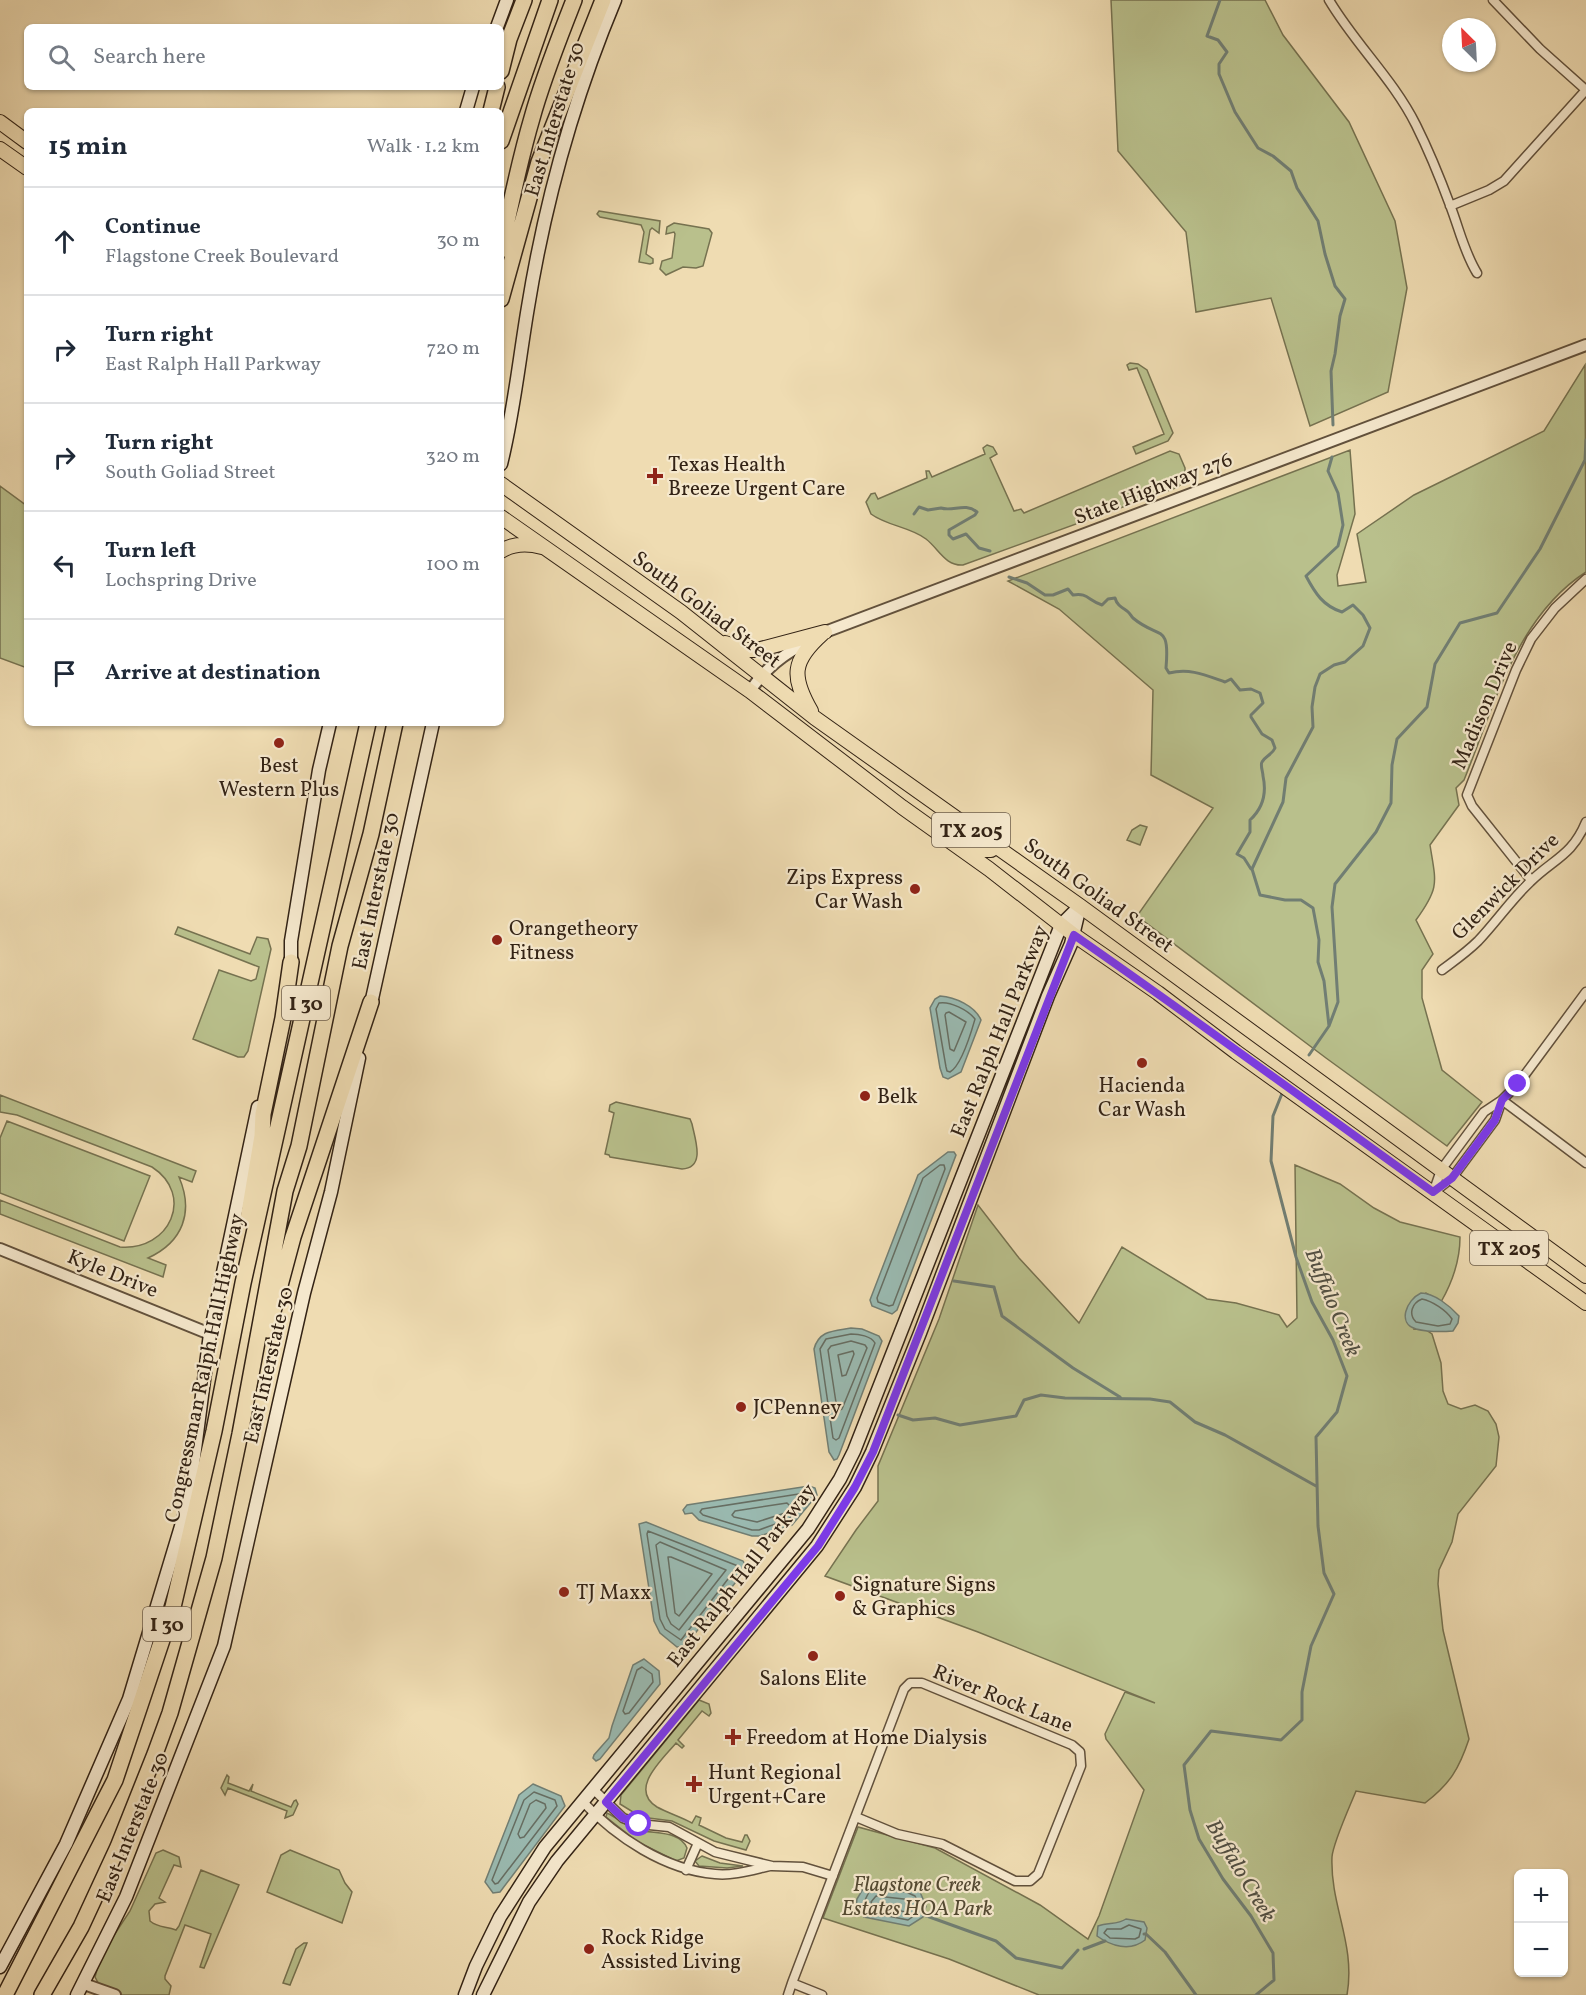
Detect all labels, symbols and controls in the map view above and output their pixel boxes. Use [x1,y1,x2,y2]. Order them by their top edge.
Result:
north arrow [1442,18,1496,72]
search box [24,24,504,90]
street label: East Interstate 30 [518,39,593,200]
icon: search [45,41,78,74]
text: Search here [93,42,206,73]
text: 15 min [48,129,128,165]
text: Walk · 1.2 km [367,133,480,161]
text: Continue [105,212,201,243]
icon: ahead [48,225,81,258]
text: 30 m [436,227,480,255]
text: Flagstone Creek Boulevard [105,243,339,271]
text: Turn right [105,320,213,351]
icon: right [48,333,81,366]
text: 720 m [426,335,480,363]
text: East Ralph Hall Parkway [105,351,321,379]
text: Turn right [105,428,213,459]
icon: right [48,441,81,474]
text: 320 m [425,443,480,471]
street label: State Highway 276 [1070,446,1237,533]
place label: Texas Health Breeze Urgent Care [668,451,845,504]
text: South Goliad Street [105,459,276,487]
marker: Texas Health Breeze Urgent Care [646,467,664,485]
text: Turn left [105,536,196,567]
street label: South Goliad Street [626,545,786,676]
icon: left [48,549,81,582]
text: 100 m [426,551,480,579]
text: Lochspring Drive [105,567,257,595]
street label: Madison Drive [1445,637,1525,774]
icon: arrive [48,657,81,690]
text: Arrive at destination [105,658,321,689]
marker: Best Western Plus [272,736,286,750]
place label: Best Western Plus [219,752,339,805]
street label: East Interstate 30 [346,810,407,973]
road number: TX 205 [932,813,1010,847]
street label: Glenwick Drive [1446,827,1566,947]
street label: South Goliad Street [1017,832,1179,961]
place label: Zips Express Car Wash [786,864,903,917]
marker: Zips Express Car Wash [908,882,922,896]
place label: Orangetheory Fitness [509,915,639,968]
street label: East Ralph Hall Parkway [944,920,1057,1142]
marker: Orangetheory Fitness [490,933,504,947]
road number: I 30 [282,986,330,1020]
marker: Hacienda Car Wash [1135,1056,1149,1070]
route end [1504,1070,1530,1096]
place label: Hacienda Car Wash [1098,1072,1186,1125]
place label: Belk [877,1083,918,1112]
marker: Belk [858,1089,872,1103]
street label: Congressman Ralph Hall Highway [159,1210,253,1526]
road number: TX 205 [1470,1231,1548,1265]
street label: Kyle Drive [63,1243,162,1306]
water label: Buffalo Creek [1296,1244,1368,1362]
street label: East Interstate 30 [237,1284,302,1447]
place label: JCPenney [753,1394,842,1423]
marker: JCPenney [734,1400,748,1414]
street label: East Ralph Hall Parkway [661,1477,824,1674]
place label: Signature Signs & Graphics [852,1571,996,1624]
place label: TJ Maxx [576,1579,651,1608]
marker: TJ Maxx [557,1585,571,1599]
marker: Signature Signs & Graphics [833,1589,847,1603]
road number: I 30 [143,1607,191,1641]
marker: Salons Elite [806,1649,820,1663]
street label: River Rock Lane [928,1658,1077,1741]
place label: Salons Elite [759,1665,867,1694]
place label: Freedom at Home Dialysis [746,1724,987,1753]
marker: Freedom at Home Dialysis [724,1728,742,1746]
street label: East Interstate 30 [90,1748,177,1907]
place label: Hunt Regional Urgent+Care [708,1759,841,1812]
marker: Hunt Regional Urgent+Care [685,1775,703,1793]
route start [625,1810,651,1836]
water label: Buffalo Creek [1197,1814,1283,1929]
map controls [1514,1869,1568,1977]
button: + [1514,1869,1568,1923]
park label: Flagstone Creek Estates HOA Park [841,1871,993,1924]
button: − [1514,1923,1568,1977]
place label: Rock Ridge Assisted Living [601,1924,741,1977]
marker: Rock Ridge Assisted Living [582,1942,596,1956]

